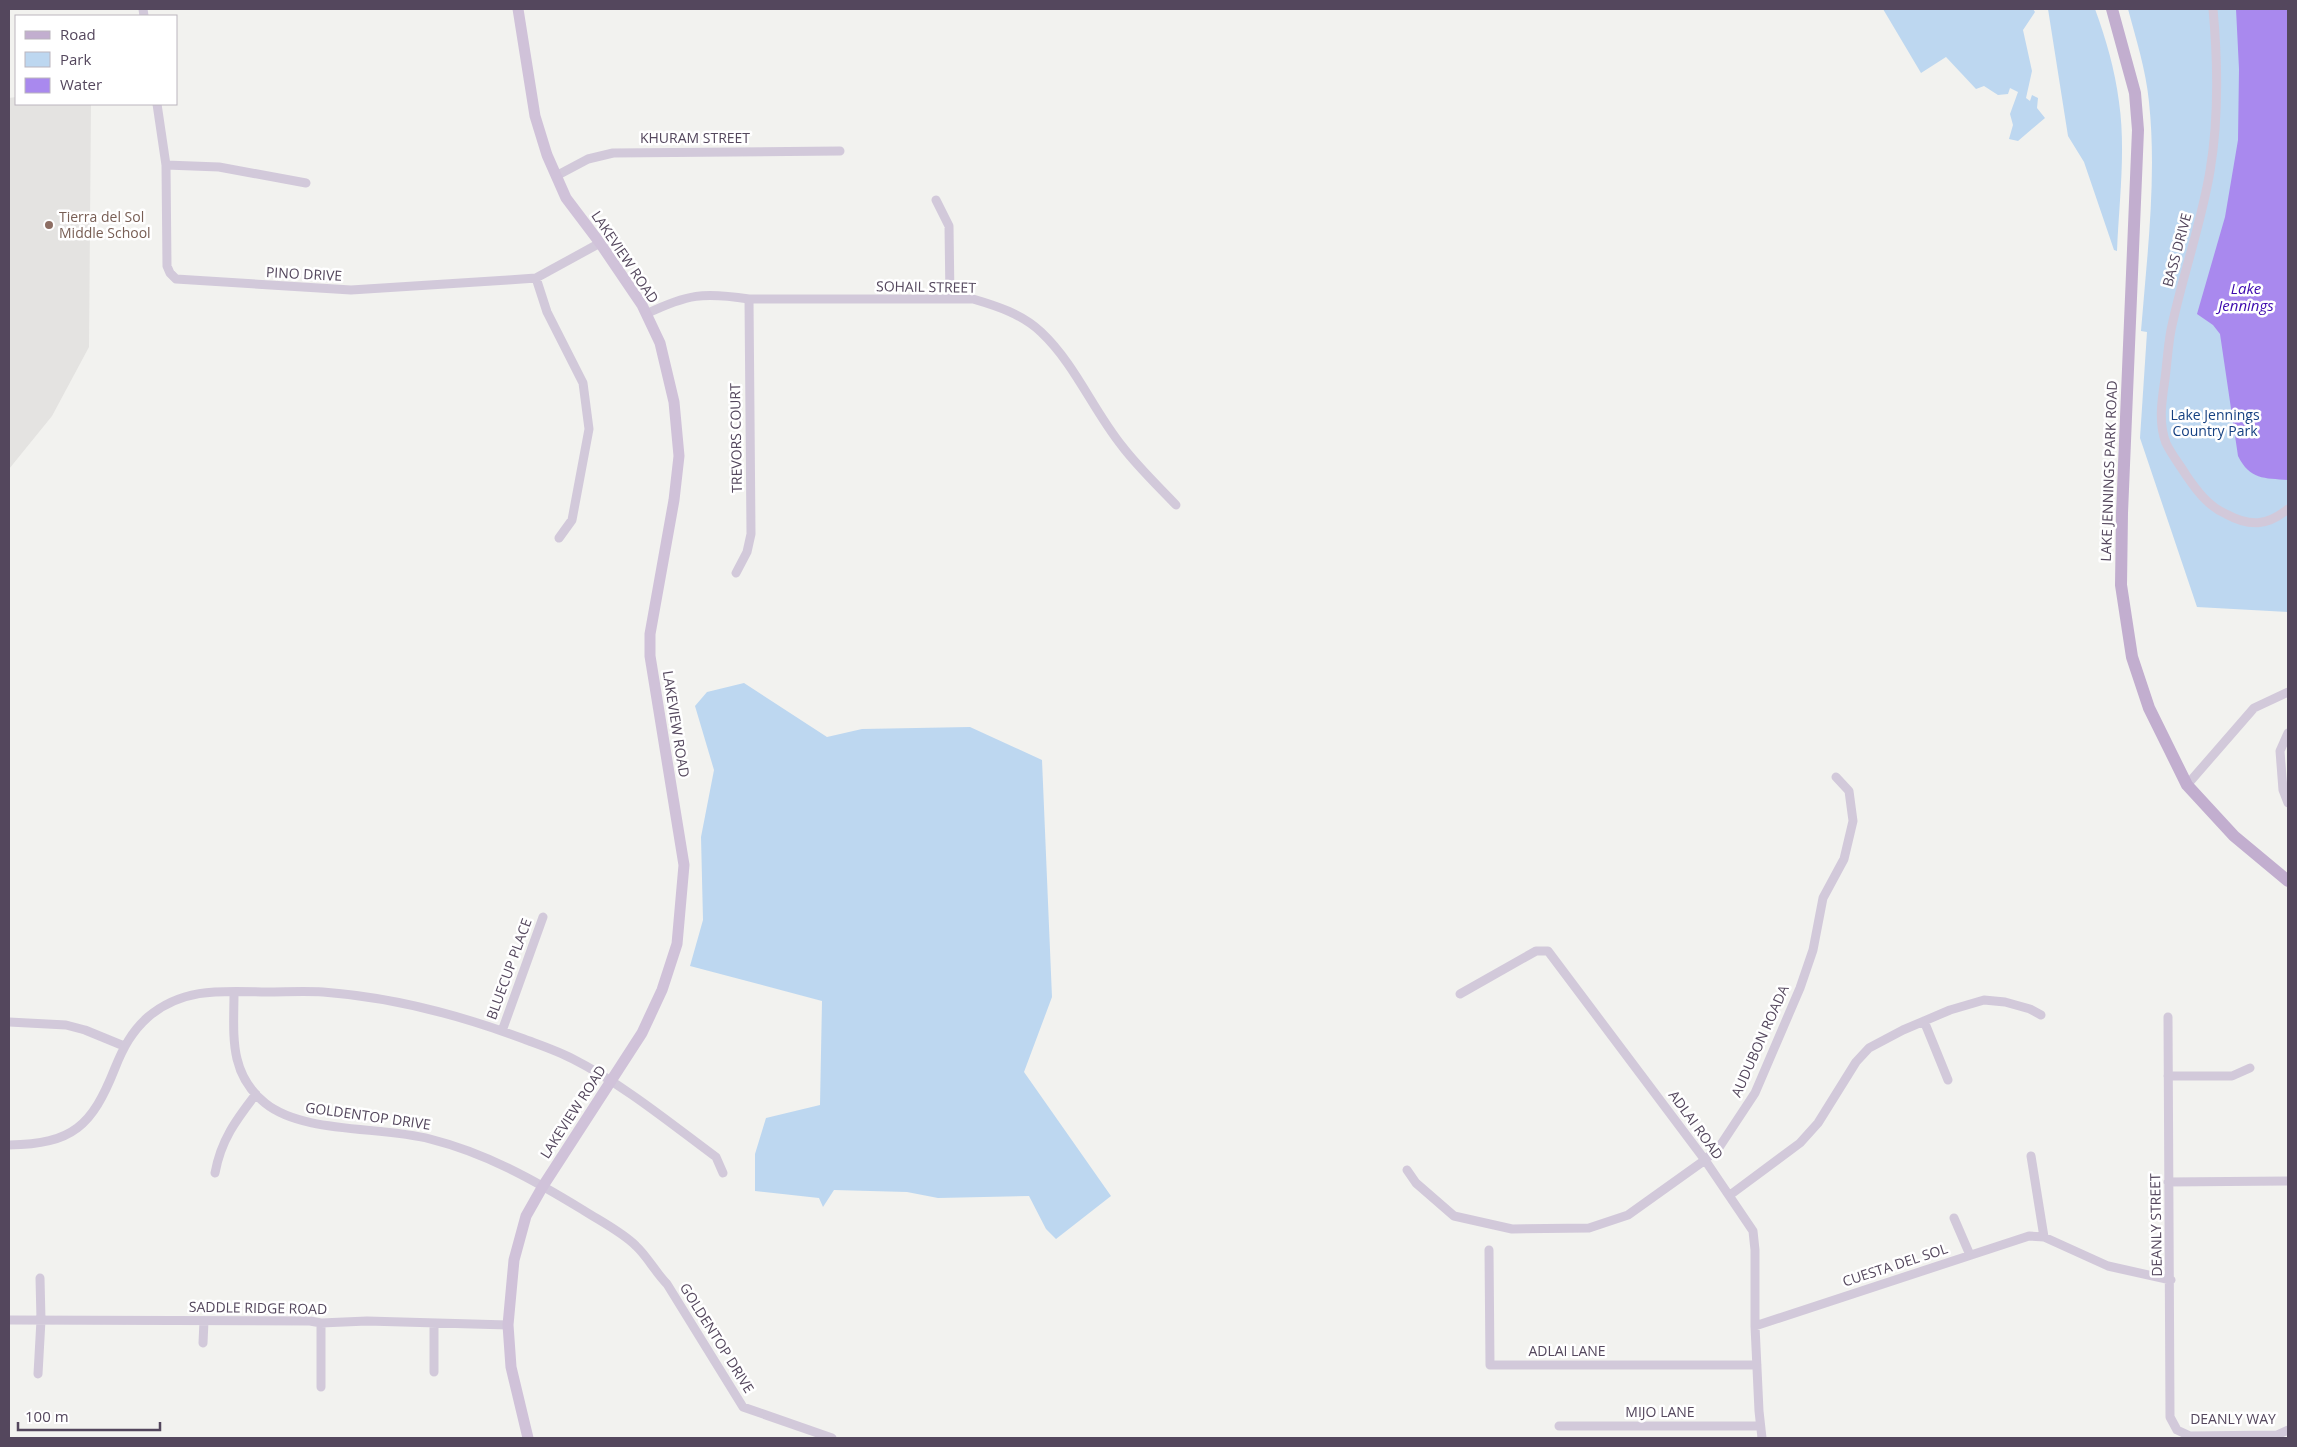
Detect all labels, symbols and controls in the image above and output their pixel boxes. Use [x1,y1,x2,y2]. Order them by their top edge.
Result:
legend [15,15,178,105]
text: Road [60,24,96,44]
text: Park [60,49,91,69]
text: Water [60,74,102,94]
street label: KHURAM STREET [640,128,750,147]
place label: Tierra del Sol Middle School [59,207,151,242]
street label: LAKEVIEW ROAD [587,207,663,307]
street label: BASS DRIVE [2158,211,2195,289]
marker: Tierra del Sol Middle School [43,219,55,231]
street label: PINO DRIVE [265,262,343,285]
street label: SOHAIL STREET [876,276,976,297]
water label: Lake Jennings [2215,278,2274,315]
street label: LAKE JENNINGS PARK ROAD [2096,380,2121,562]
street label: TREVORS COURT [725,383,746,493]
park label: Lake Jennings Country Park [2170,405,2260,440]
street label: LAKEVIEW ROAD [659,669,694,779]
street label: BLUECUP PLACE [481,915,536,1022]
street label: AUDUBON ROADA [1726,982,1793,1100]
street label: LAKEVIEW ROAD [535,1061,610,1162]
street label: ADLAI ROAD [1665,1086,1728,1163]
street label: GOLDENTOP DRIVE [304,1097,432,1134]
street label: DEANLY STREET [2145,1173,2166,1277]
street label: CUESTA DEL SOL [1840,1239,1950,1290]
street label: GOLDENTOP DRIVE [676,1279,759,1396]
street label: SADDLE RIDGE ROAD [189,1297,327,1318]
street label: ADLAI LANE [1528,1341,1606,1360]
scale bar [18,1400,160,1432]
street label: MIJO LANE [1625,1402,1695,1421]
text: 100 m [25,1406,69,1426]
street label: DEANLY WAY [2190,1409,2276,1428]

